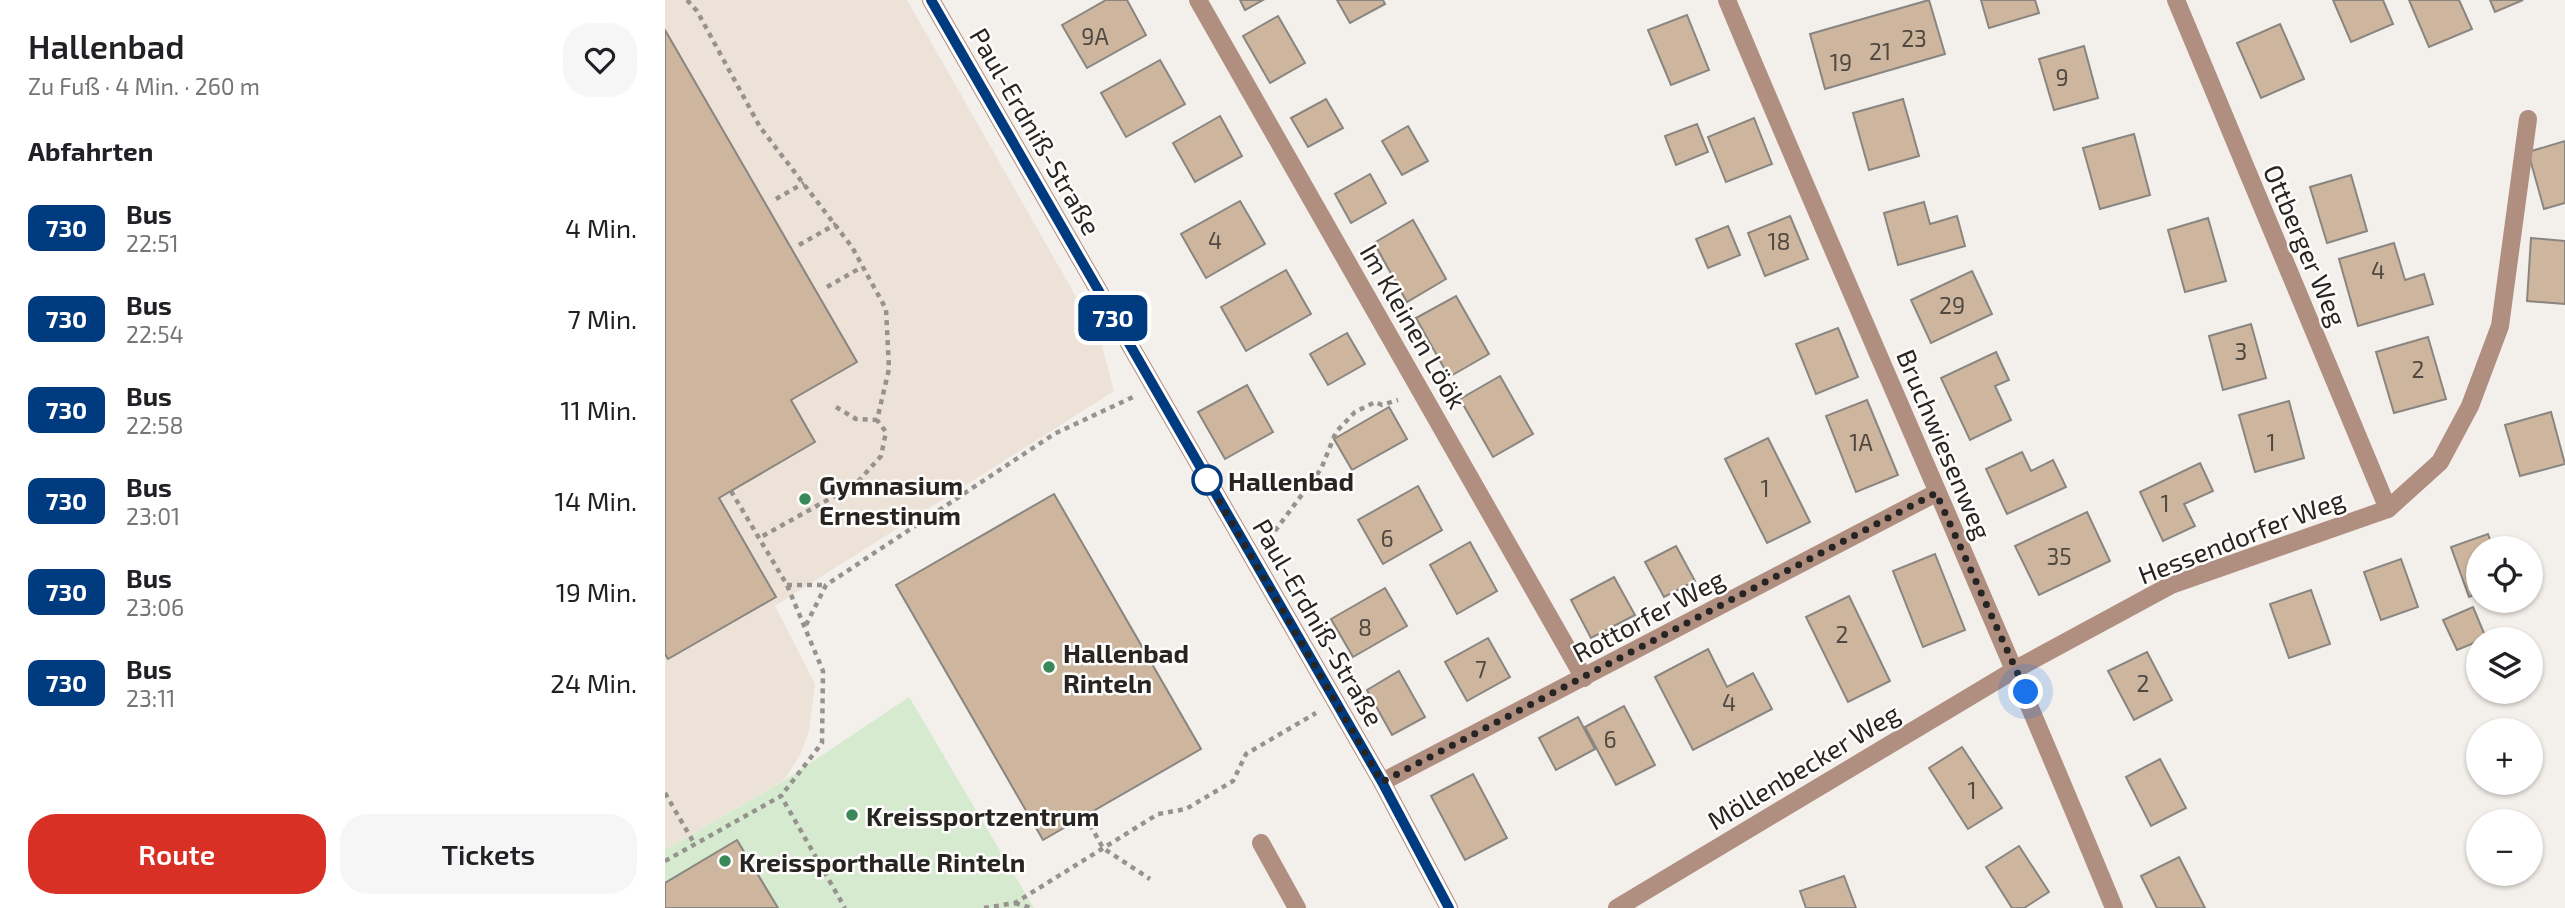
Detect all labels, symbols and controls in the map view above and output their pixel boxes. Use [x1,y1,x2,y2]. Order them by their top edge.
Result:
street label: Paul-Erdniß-Straße [964,22,1108,240]
house number: 9A [1081,22,1109,50]
button: heart [563,23,637,97]
house number: 23 [1901,24,1927,52]
text: Hallenbad [28,26,185,66]
house number: 21 [1869,37,1891,65]
house number: 19 [1830,48,1852,76]
house number: 9 [2055,63,2069,91]
text: Zu Fuß · 4 Min. · 260 m [28,72,260,100]
text: Abfahrten [28,135,153,166]
street label: Ottberger Weg [2258,159,2354,331]
text: Bus [126,198,172,229]
text: 4 Min. [565,212,637,243]
text: 730 [46,213,87,242]
house number: 4 [1208,226,1222,254]
house number: 18 [1767,227,1791,255]
text: 22:51 [126,229,179,257]
street label: Im Kleinen Löök [1354,238,1474,414]
house number: 4 [2371,256,2385,284]
text: Bus [126,289,172,320]
house number: 29 [1939,291,1965,319]
line badge: 730 [1073,295,1153,341]
text: 7 Min. [568,303,637,334]
text: 730 [1092,303,1134,332]
text: 730 [46,304,87,333]
text: 22:54 [126,320,184,348]
house number: 3 [2235,337,2247,365]
street label: Bruchwiesenweg [1891,344,1999,544]
house number: 2 [2412,355,2424,383]
text: Bus [126,380,172,411]
text: 11 Min. [560,394,637,425]
text: 730 [46,395,87,424]
text: 22:58 [126,411,184,439]
house number: 1A [1849,428,1873,456]
house number: 1 [2266,428,2276,456]
marker: Hallenbad [1192,465,1222,495]
place label: Hallenbad [1228,465,1354,496]
place label: Gymnasium Ernestinum [819,469,963,530]
text: Bus [126,471,172,502]
house number: 1 [1760,474,1770,502]
street label: Hessendorfer Weg [2133,482,2349,590]
text: 14 Min. [555,485,637,516]
text: 730 [46,486,87,515]
house number: 1 [2160,489,2170,517]
marker: Gymnasium Ernestinum [797,491,813,507]
text: 23:01 [126,502,180,530]
street label: Paul-Erdniß-Straße [1247,513,1391,731]
house number: 6 [1380,524,1394,552]
map controls [2466,536,2543,886]
button: locate [2466,536,2543,613]
house number: 35 [2046,542,2072,570]
text: Bus [126,562,172,593]
street label: Rottorfer Weg [1567,562,1729,668]
text: 19 Min. [556,576,637,607]
text: 730 [46,577,87,606]
text: 23:06 [126,593,184,621]
house number: 8 [1358,613,1372,641]
house number: 2 [1836,620,1848,648]
button: layers [2466,627,2543,704]
place label: Hallenbad Rinteln [1063,637,1189,698]
text: Bus [126,653,172,684]
house number: 7 [1475,655,1487,683]
marker: Hallenbad Rinteln [1041,659,1057,675]
text: 24 Min. [550,667,637,698]
text: 730 [46,668,87,697]
house number: 2 [2137,669,2149,697]
your location [2008,674,2043,709]
text: 23:11 [126,684,175,712]
house number: 4 [1722,688,1736,716]
street label: Möllenbecker Weg [1701,696,1905,836]
button: + [2466,718,2543,795]
house number: 6 [1603,725,1617,753]
house number: 1 [1967,776,1977,804]
place label: Kreissportzentrum [866,800,1100,831]
marker: Kreissportzentrum [844,807,860,823]
button: − [2466,809,2543,886]
button: Route [28,814,326,894]
button: Tickets [340,814,637,894]
place label: Kreissporthalle Rinteln [739,846,1025,877]
marker: Kreissporthalle Rinteln [717,853,733,869]

